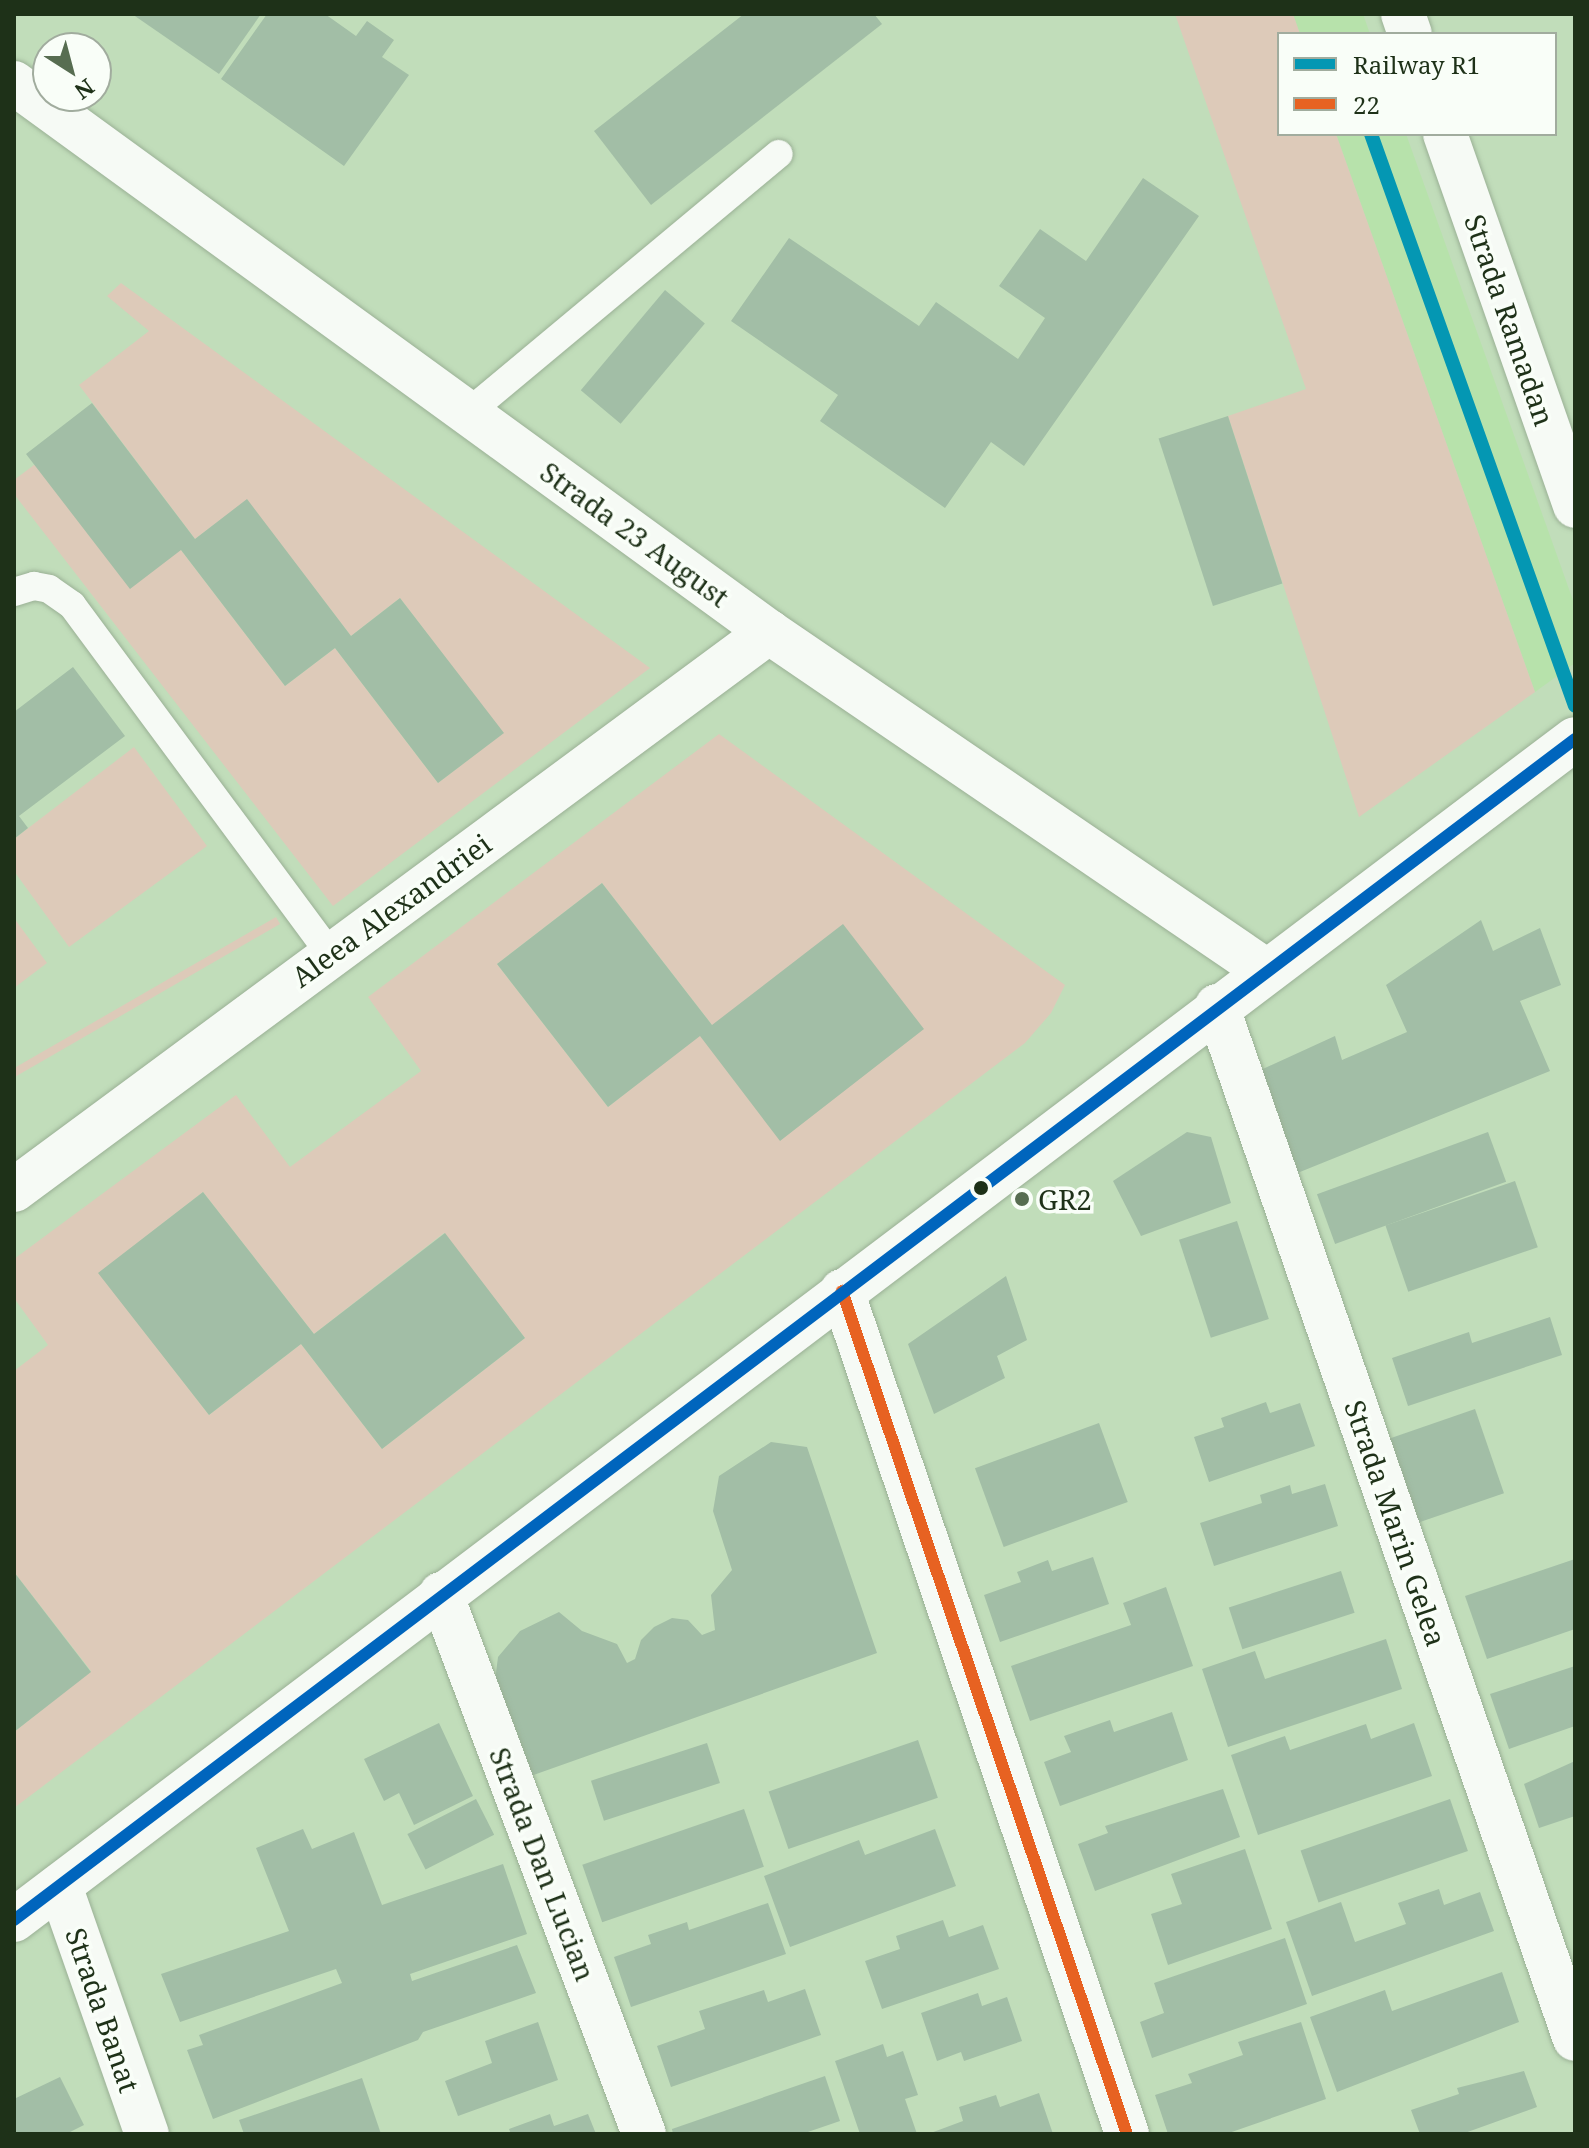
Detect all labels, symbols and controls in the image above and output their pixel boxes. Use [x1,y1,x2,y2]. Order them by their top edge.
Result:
north arrow [32,32,112,112]
legend [1277,32,1557,136]
text: Railway R1 [1353,48,1480,81]
text: N [69,73,101,107]
text: 22 [1353,88,1380,121]
street label: Strada Ramadan [1458,210,1562,430]
street label: Strada 23 August [534,454,736,614]
street label: Aleea Alexandriei [285,826,497,994]
unlabelled marker [973,1180,989,1196]
place label: GR2 [1038,1182,1092,1216]
marker: GR2 [1013,1190,1031,1208]
street label: Strada Marin Gelea [1338,1396,1454,1650]
street label: Strada Dan Lucian [483,1743,603,1985]
street label: Strada Banat [59,1923,147,2097]

